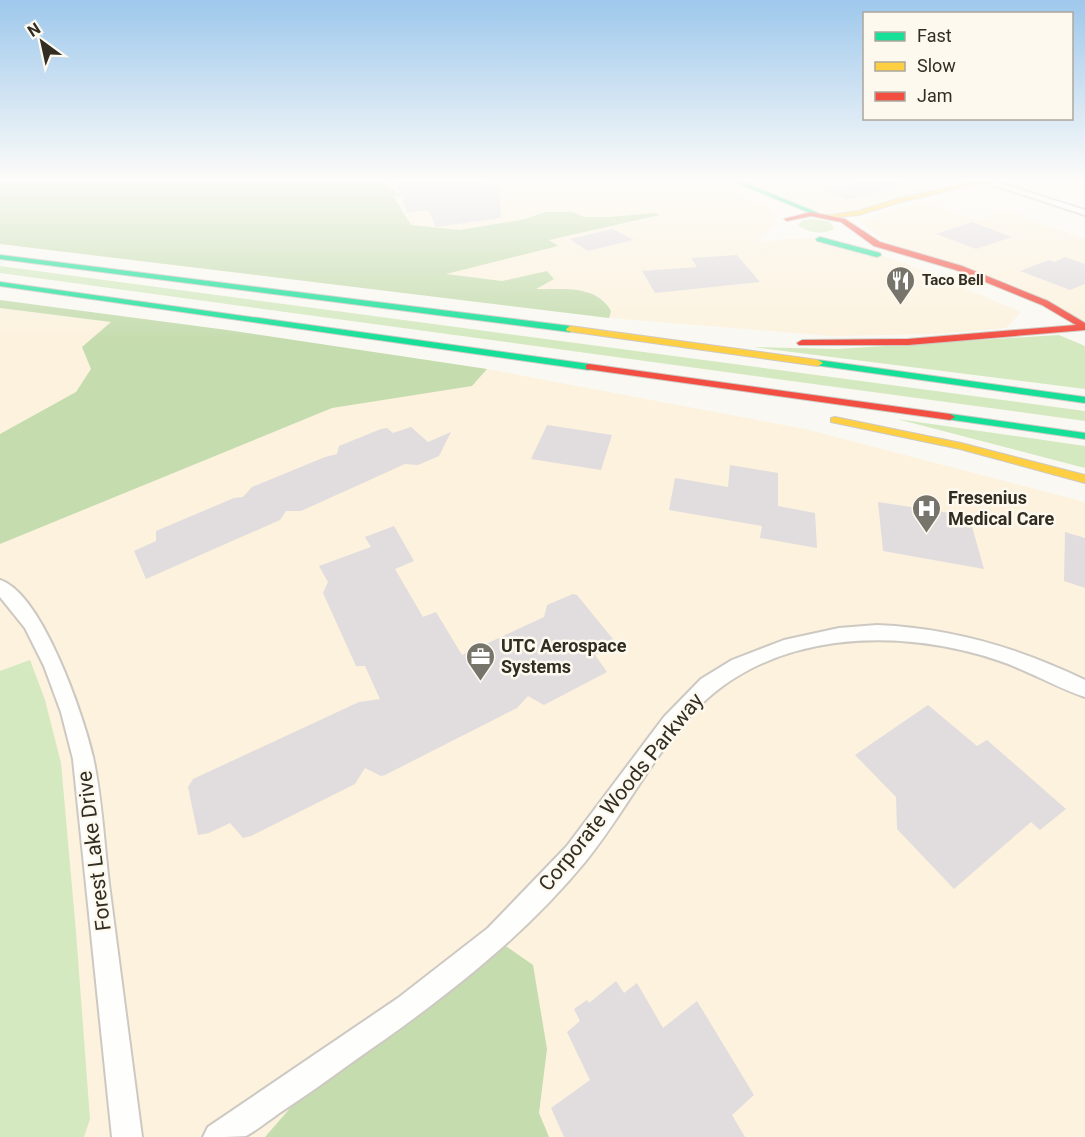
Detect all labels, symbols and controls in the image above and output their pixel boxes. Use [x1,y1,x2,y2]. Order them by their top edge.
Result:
north arrow [12,12,72,72]
legend [863,12,1073,120]
text: N [24,19,44,41]
text: Fast [917,25,952,46]
text: Slow [917,55,956,76]
text: Jam [917,85,953,106]
restaurant icon: Taco Bell [885,264,917,306]
place label: Taco Bell [922,271,984,289]
place label: Fresenius Medical Care [948,487,1054,529]
hospital icon: Fresenius Medical Care [911,492,943,534]
place label: UTC Aerospace Systems [501,635,627,677]
office icon: UTC Aerospace Systems [464,640,496,682]
street label: Corporate Woods Parkway [534,688,708,896]
street label: Forest Lake Drive [72,770,116,932]

